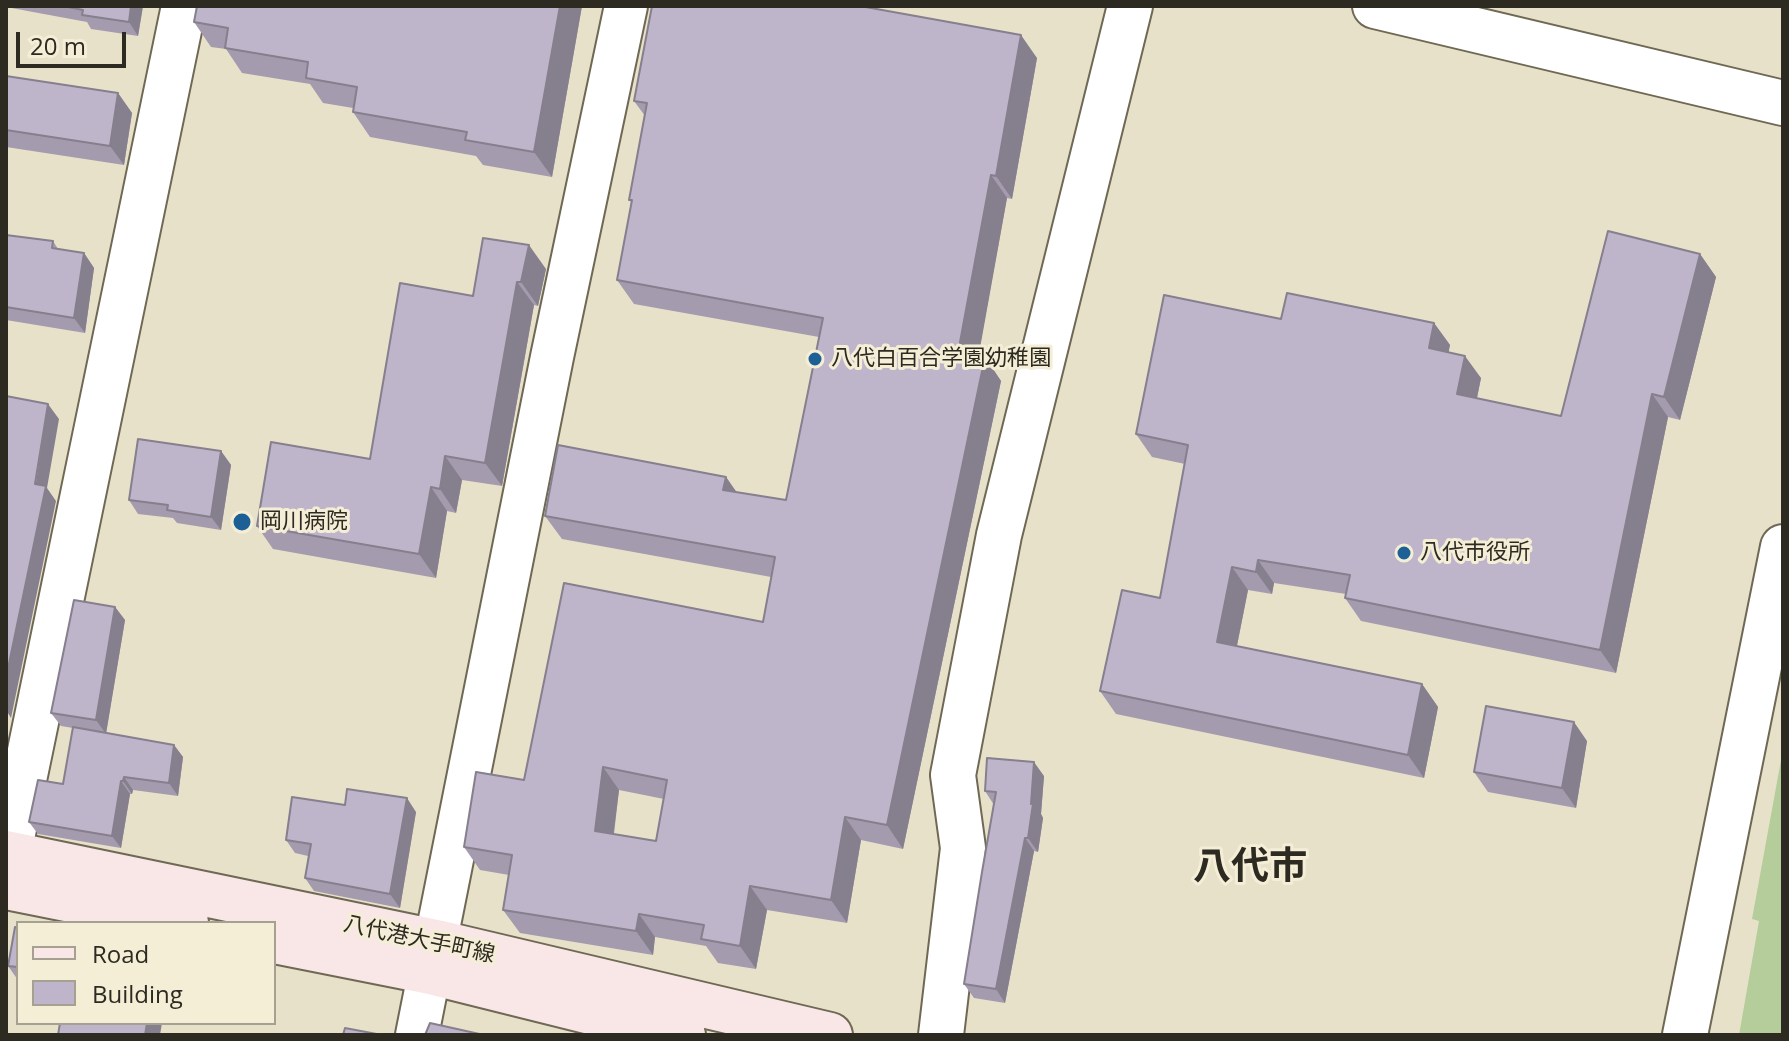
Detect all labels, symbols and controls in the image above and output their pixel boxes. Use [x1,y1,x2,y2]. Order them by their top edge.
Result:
scale bar [20,16,130,66]
text: 20 m [30,29,86,62]
place label: 八代白百合学園幼稚園 [831,346,1051,372]
marker: 八代白百合学園幼稚園 [806,350,824,368]
place label: 岡川病院 [260,509,348,535]
marker: 岡川病院 [231,511,253,533]
place label: 八代市役所 [1420,540,1530,566]
marker: 八代市役所 [1395,544,1413,562]
district label: 八代市 [1193,845,1307,891]
street label: 八代港大手町線 [341,911,497,969]
legend [16,921,276,1025]
text: Road [92,937,149,970]
text: Building [92,977,183,1010]

